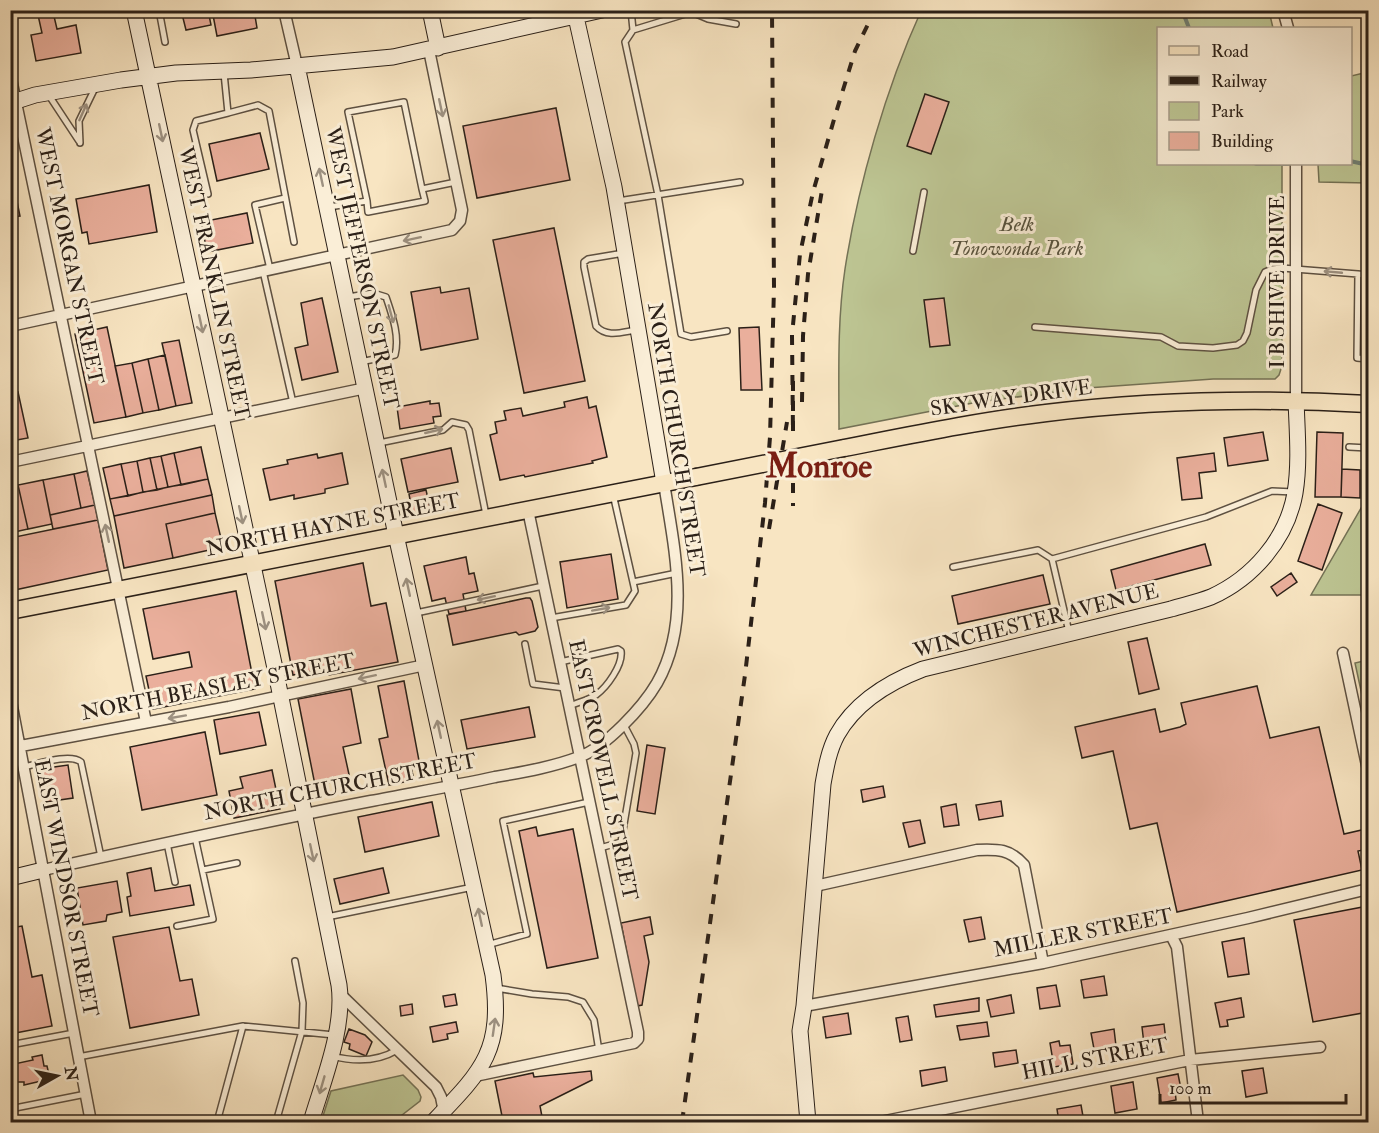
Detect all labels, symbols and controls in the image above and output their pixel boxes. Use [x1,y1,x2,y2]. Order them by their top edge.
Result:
legend [1157,27,1352,165]
text: Road [1211,40,1249,63]
text: Railway [1211,70,1268,93]
one-way arrow [436,97,447,117]
text: Park [1211,100,1244,123]
one-way arrow [78,104,89,122]
street label: WEST JEFFERSON STREET [319,123,405,412]
street label: WEST MORGAN STREET [28,124,110,387]
one-way arrow [155,124,167,143]
text: Building [1211,130,1274,153]
street label: WEST FRANKLIN STREET [172,143,256,422]
one-way arrow [315,167,326,187]
street label: I B SHIVE DRIVE [1264,195,1291,369]
park label: Belk Tonowonda Park [950,211,1084,262]
one-way arrow [403,233,422,245]
one-way arrow [1324,266,1343,277]
street label: NORTH CHURCH STREET [641,301,711,579]
one-way arrow [386,304,398,323]
one-way arrow [196,314,207,333]
street label: SKYWAY DRIVE [928,373,1094,423]
one-way arrow [424,425,443,437]
district label: Monroe [765,446,872,487]
one-way arrow [378,469,389,488]
street label: NORTH HAYNE STREET [204,487,463,563]
one-way arrow [236,505,247,524]
one-way arrow [101,523,112,543]
street label: WINCHESTER AVENUE [910,577,1161,665]
one-way arrow [401,578,413,597]
one-way arrow [477,593,497,604]
one-way arrow [590,603,610,614]
one-way arrow [259,611,271,630]
street label: EAST CROWELL STREET [562,637,644,903]
street label: NORTH BEASLEY STREET [79,647,358,727]
one-way arrow [358,672,378,683]
one-way arrow [167,711,187,722]
one-way arrow [433,720,444,739]
street label: NORTH CHURCH STREET [201,747,479,827]
street label: EAST WINDSOR STREET [28,757,104,1020]
one-way arrow [307,843,318,862]
street label: MILLER STREET [991,902,1175,964]
one-way arrow [474,908,486,927]
one-way arrow [489,1018,500,1037]
street label: HILL STREET [1019,1031,1171,1086]
north arrow [27,1046,87,1106]
text: N [60,1064,82,1083]
scale bar [1160,1067,1346,1105]
one-way arrow [316,1075,327,1094]
text: 100 m [1169,1077,1212,1100]

